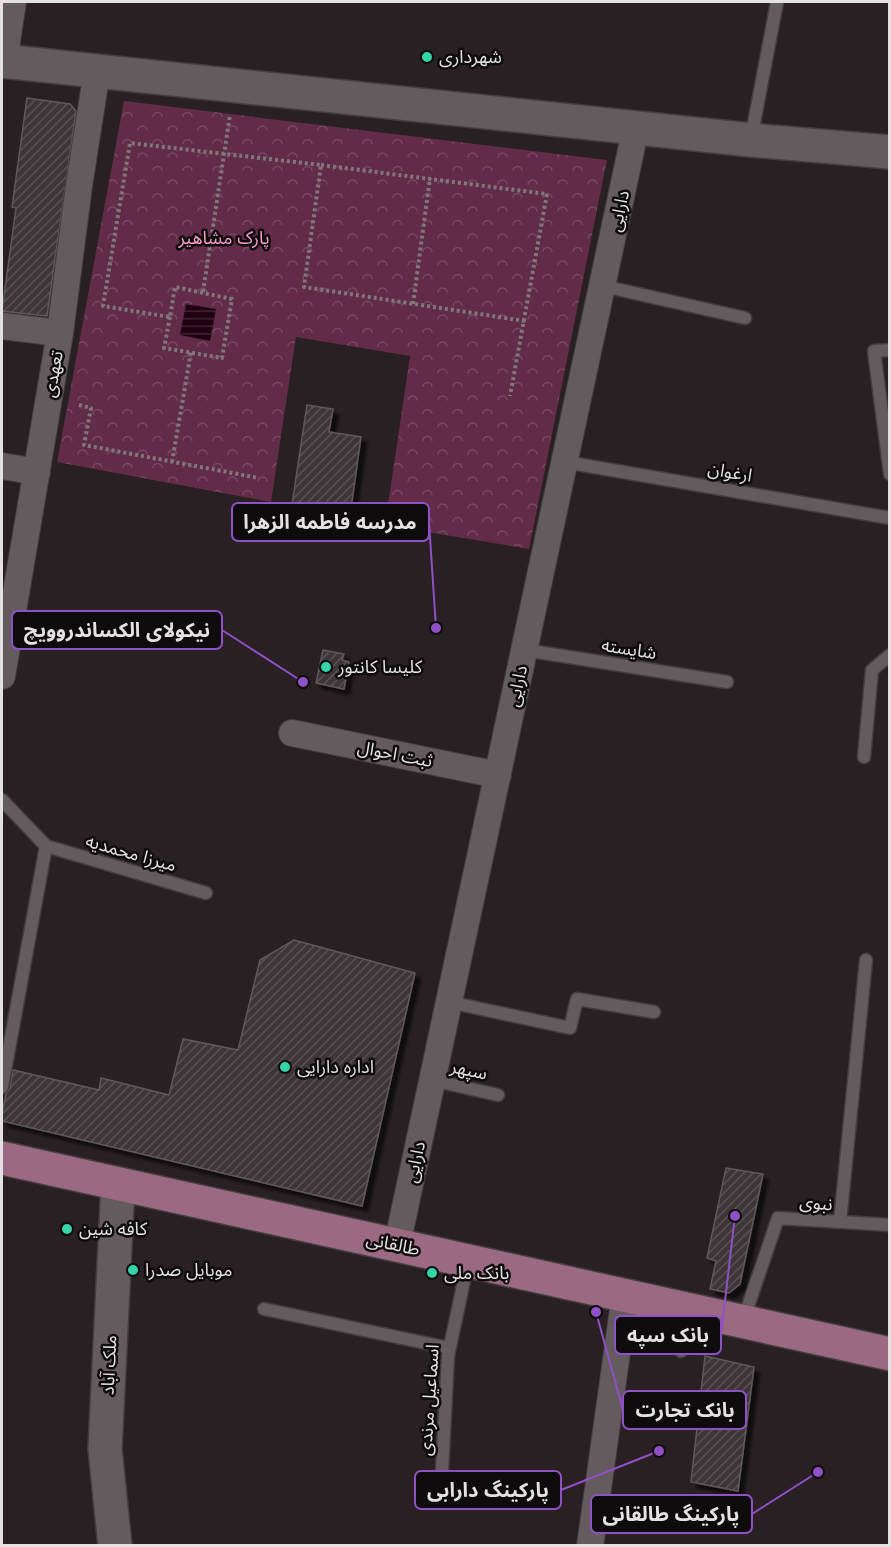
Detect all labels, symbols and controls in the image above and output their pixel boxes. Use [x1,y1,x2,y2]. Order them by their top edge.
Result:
place label: شهرداری [439,46,502,68]
marker: شهرداری [420,50,434,64]
street label: دارایی [604,188,634,234]
park label: پارک مشاهیر [177,227,270,249]
street label: تعهدی [38,349,68,399]
street label: ارغوان [706,457,754,487]
callout: مدرسه فاطمه الزهرا [232,503,429,541]
text: مدرسه فاطمه الزهرا [243,510,417,534]
callout: نیکولای الکساندروویچ [12,611,222,649]
text: نیکولای الکساندروویچ [24,618,210,645]
street label: شایسته [600,634,658,664]
place label: کلیسا کانتور [337,656,423,678]
marker: کلیسا کانتور [319,660,333,674]
street label: دارایی [502,663,532,709]
street label: ثبت احوال [356,736,434,772]
street label: میرزا محمدیه [83,830,179,876]
street label: سپهر [448,1055,489,1085]
place label: اداره دارایی [297,1056,374,1078]
marker: اداره دارایی [278,1060,292,1074]
street label: دارایی [400,1139,430,1185]
street label: نبوی [799,1191,833,1215]
place label: کافه شین [79,1218,148,1240]
marker: کافه شین [60,1222,74,1236]
street label: طالقانی [364,1228,422,1260]
place label: موبایل صدرا [145,1259,233,1281]
place label: بانک ملی [444,1262,509,1284]
marker: موبایل صدرا [126,1263,140,1277]
marker: بانک ملی [425,1266,439,1280]
callout: بانک سپه [615,1316,721,1354]
text: بانک سپه [627,1323,709,1349]
street label: ملک آباد [96,1334,122,1396]
street label: اسماعیل مرندی [414,1343,444,1457]
callout: بانک تجارت [623,1391,746,1429]
text: بانک تجارت [635,1398,735,1422]
callout: پارکینگ دارابی [415,1471,561,1509]
text: پارکینگ دارابی [427,1478,549,1504]
callout: پارکینگ طالقانی [591,1495,752,1533]
text: پارکینگ طالقانی [603,1502,739,1528]

